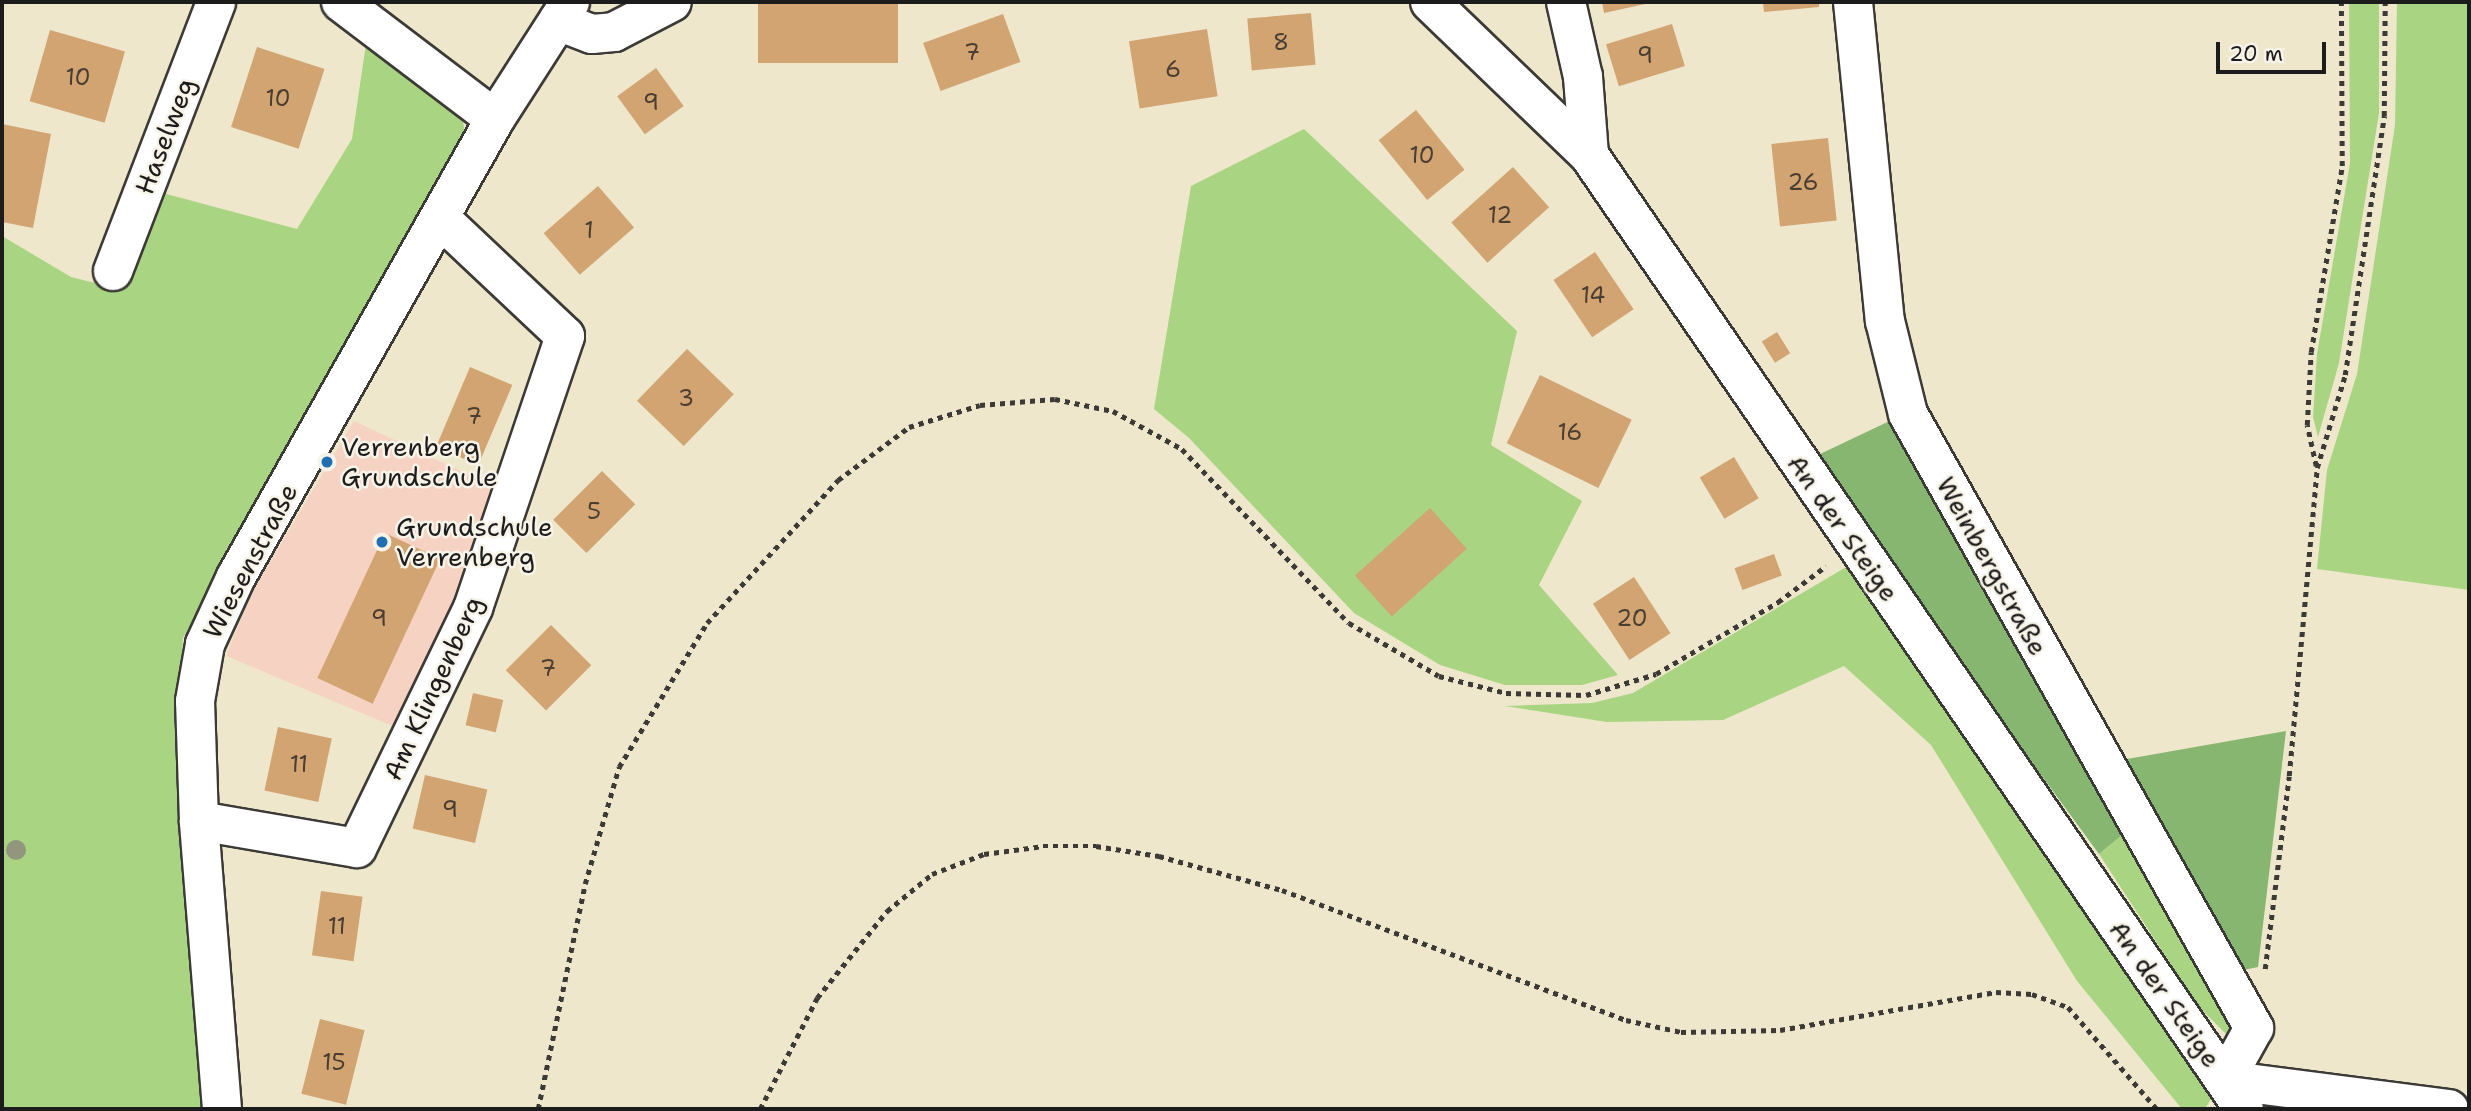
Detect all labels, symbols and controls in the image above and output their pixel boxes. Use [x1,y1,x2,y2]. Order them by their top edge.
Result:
house number: 8 [1273,28,1289,56]
scale bar [2219,28,2329,72]
house number: 7 [964,38,980,66]
text: 20 m [2229,40,2283,68]
house number: 9 [1637,41,1653,69]
house number: 6 [1165,55,1181,83]
house number: 10 [65,63,91,91]
street label: Haselweg [129,74,201,198]
house number: 10 [265,84,291,112]
house number: 9 [643,88,659,116]
house number: 10 [1409,141,1435,169]
house number: 26 [1787,168,1819,196]
house number: 12 [1488,201,1512,229]
house number: 1 [584,216,594,244]
house number: 14 [1581,281,1605,309]
house number: 3 [678,384,694,412]
house number: 7 [466,402,482,430]
house number: 16 [1558,418,1582,446]
place label: Verrenberg Grundschule [341,431,498,492]
street label: An der Steige [1781,449,1905,607]
marker: Verrenberg Grundschule [319,454,335,470]
street label: Weinbergstraße [1930,471,2054,661]
street label: Wiesenstraße [196,478,304,644]
house number: 5 [587,497,601,525]
place label: Grundschule Verrenberg [396,511,553,572]
marker: Grundschule Verrenberg [374,534,390,550]
street label: Am Klingenberg [377,591,489,785]
house number: 9 [371,604,387,632]
house number: 20 [1616,604,1648,632]
house number: 7 [540,654,556,682]
house number: 11 [290,750,308,778]
house number: 9 [442,795,458,823]
house number: 11 [328,912,346,940]
street label: An der Steige [2103,915,2227,1073]
house number: 15 [322,1048,346,1076]

